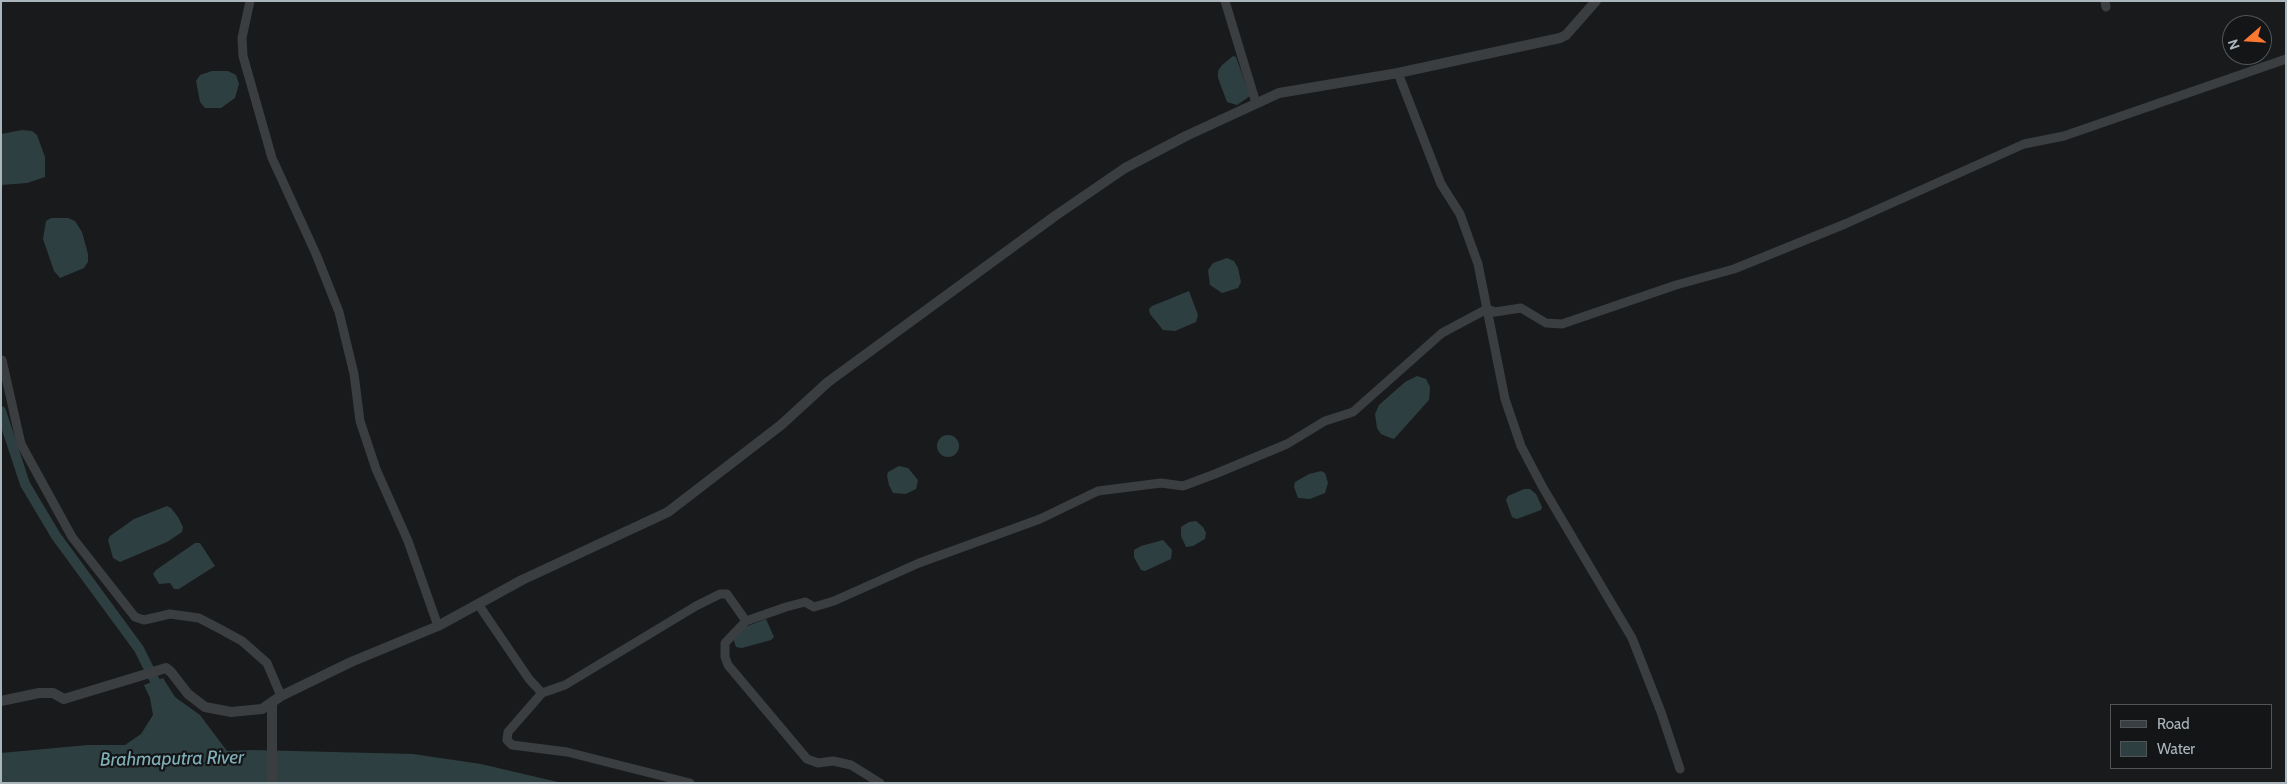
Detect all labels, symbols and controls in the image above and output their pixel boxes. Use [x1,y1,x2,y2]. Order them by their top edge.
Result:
north arrow [2222,15,2272,65]
text: N [2224,37,2244,52]
legend [2110,704,2272,769]
text: Road [2157,715,2190,733]
text: Water [2157,740,2195,758]
water label: Brahmaputra River [100,746,244,772]

